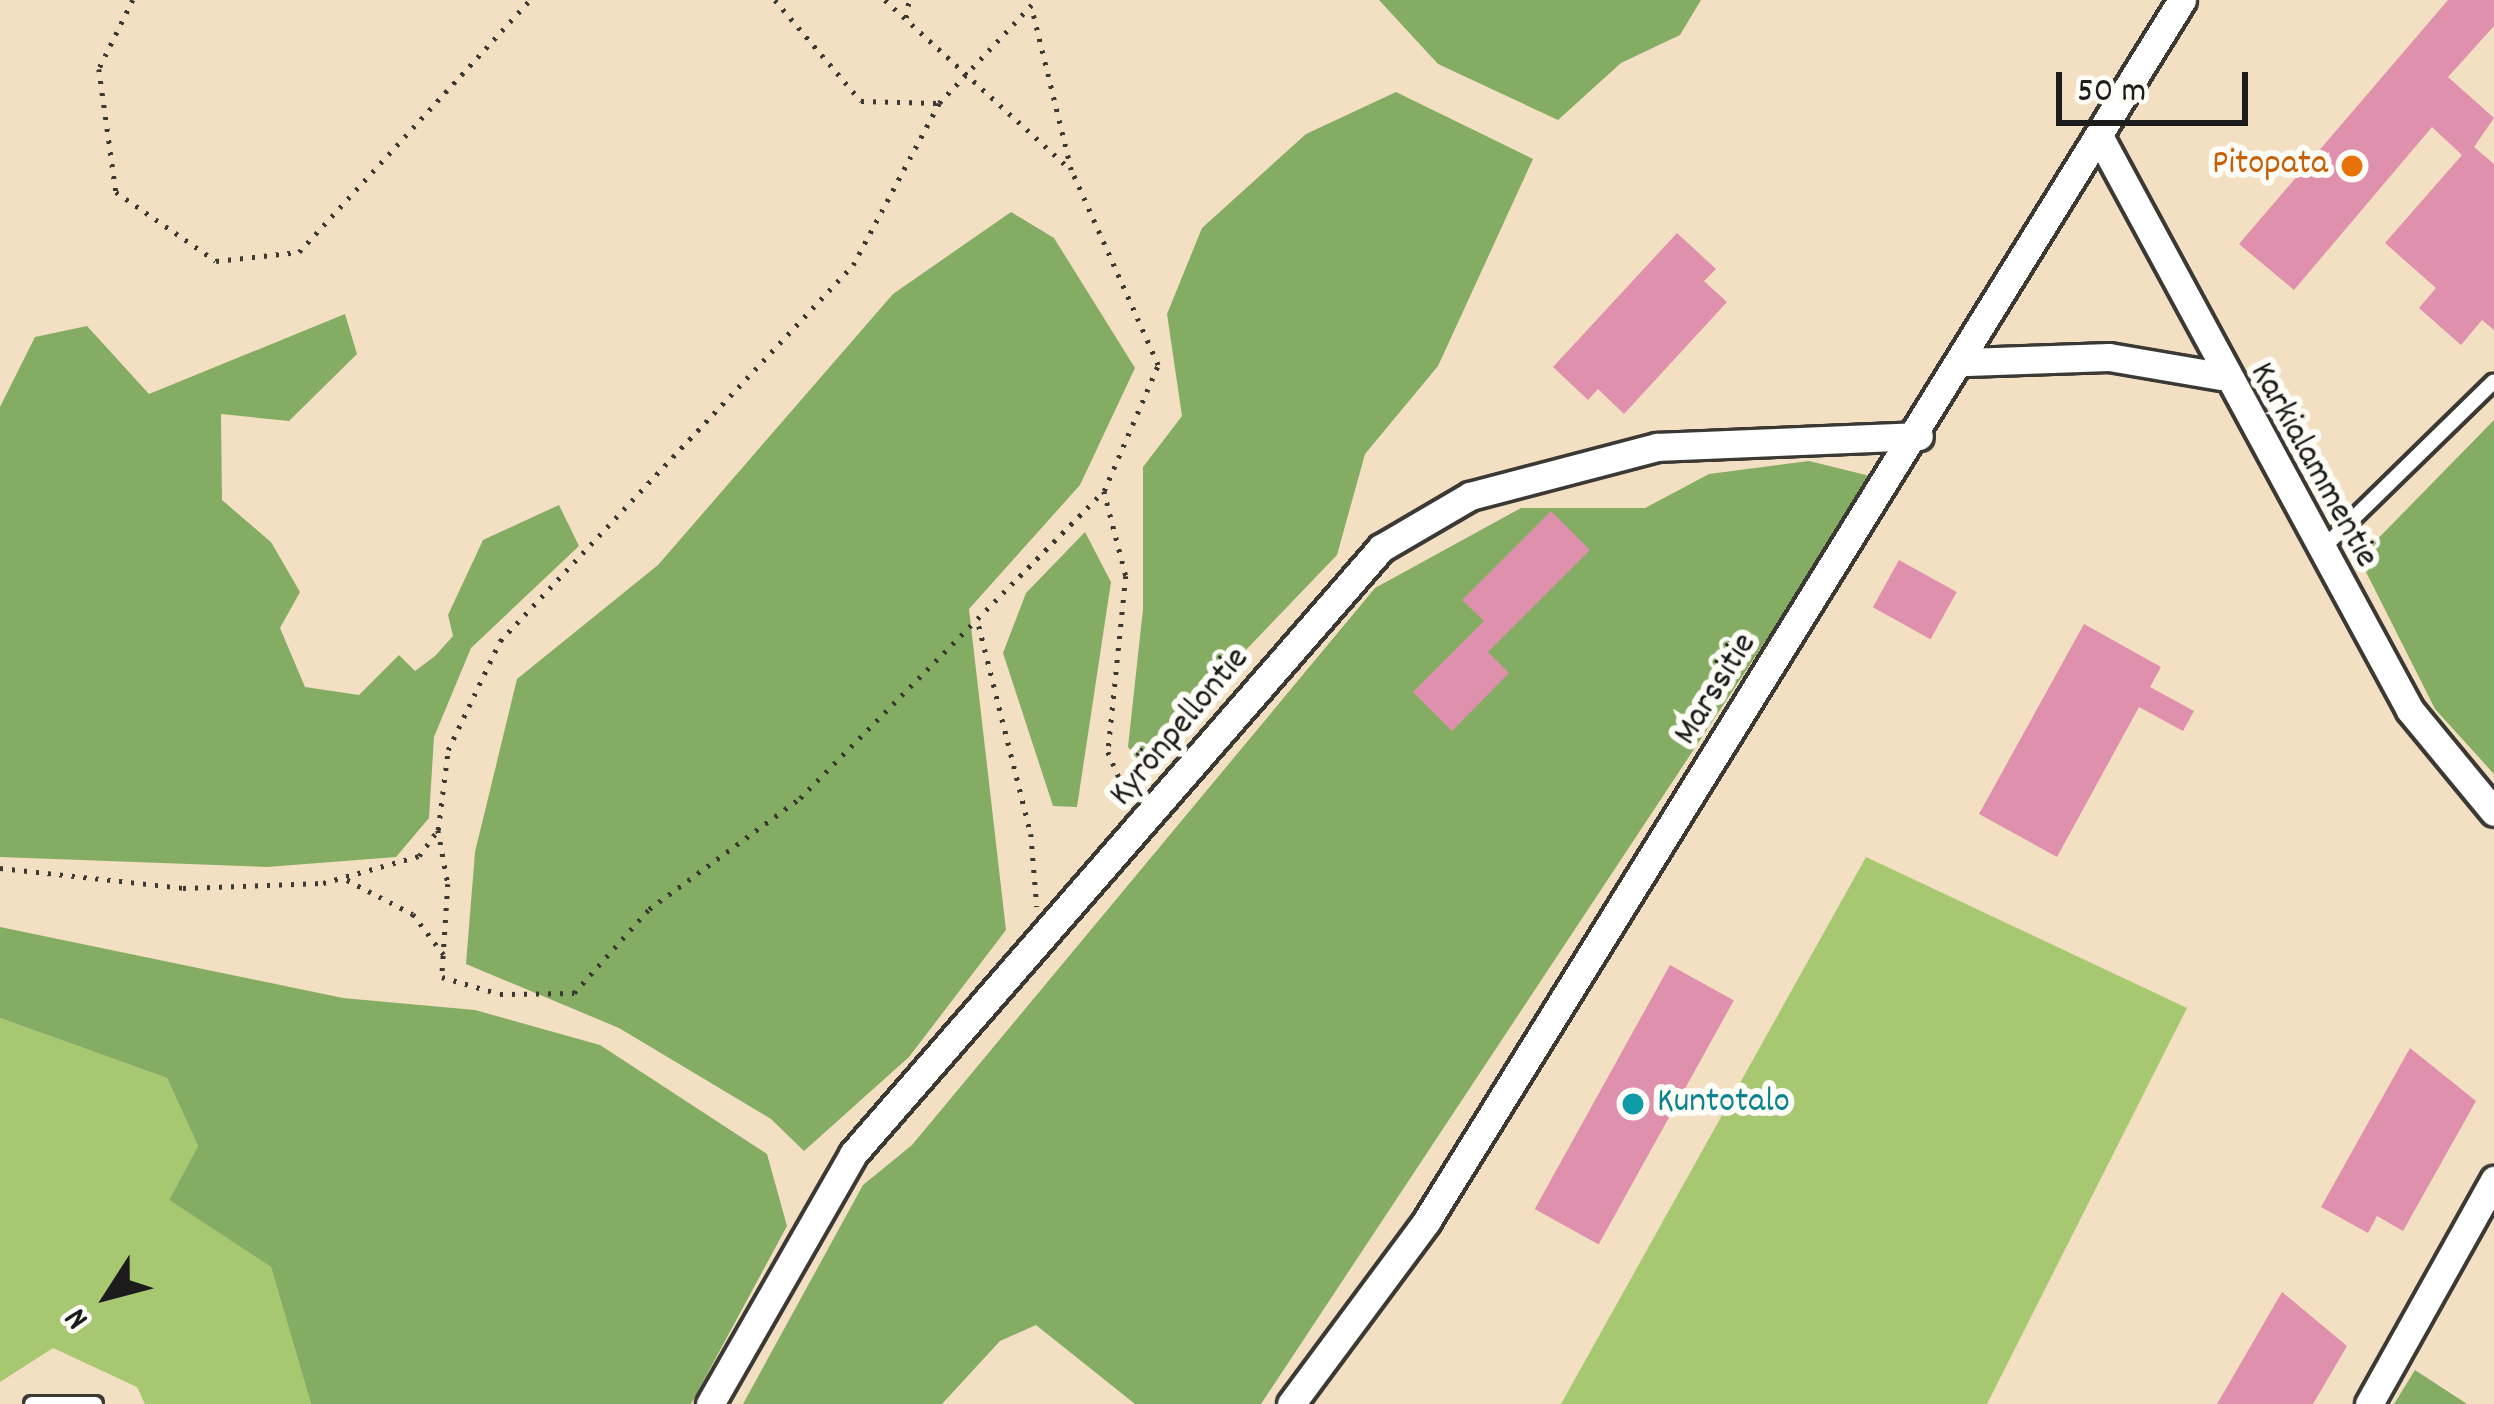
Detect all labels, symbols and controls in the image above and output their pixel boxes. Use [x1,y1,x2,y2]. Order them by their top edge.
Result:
scale bar [2062,48,2254,122]
text: 50 m [2077,67,2146,119]
place label: Pitopata [2212,144,2328,188]
marker: Pitopata [2339,153,2365,179]
street label: Karkialammentie [2238,356,2386,576]
street label: Marssitie [1666,626,1768,754]
street label: Kyrönpellontie [1102,639,1260,817]
place label: Kuntotalo [1657,1082,1790,1126]
marker: Kuntotalo [1620,1091,1646,1117]
north arrow [48,1236,168,1356]
text: N [55,1297,102,1338]

